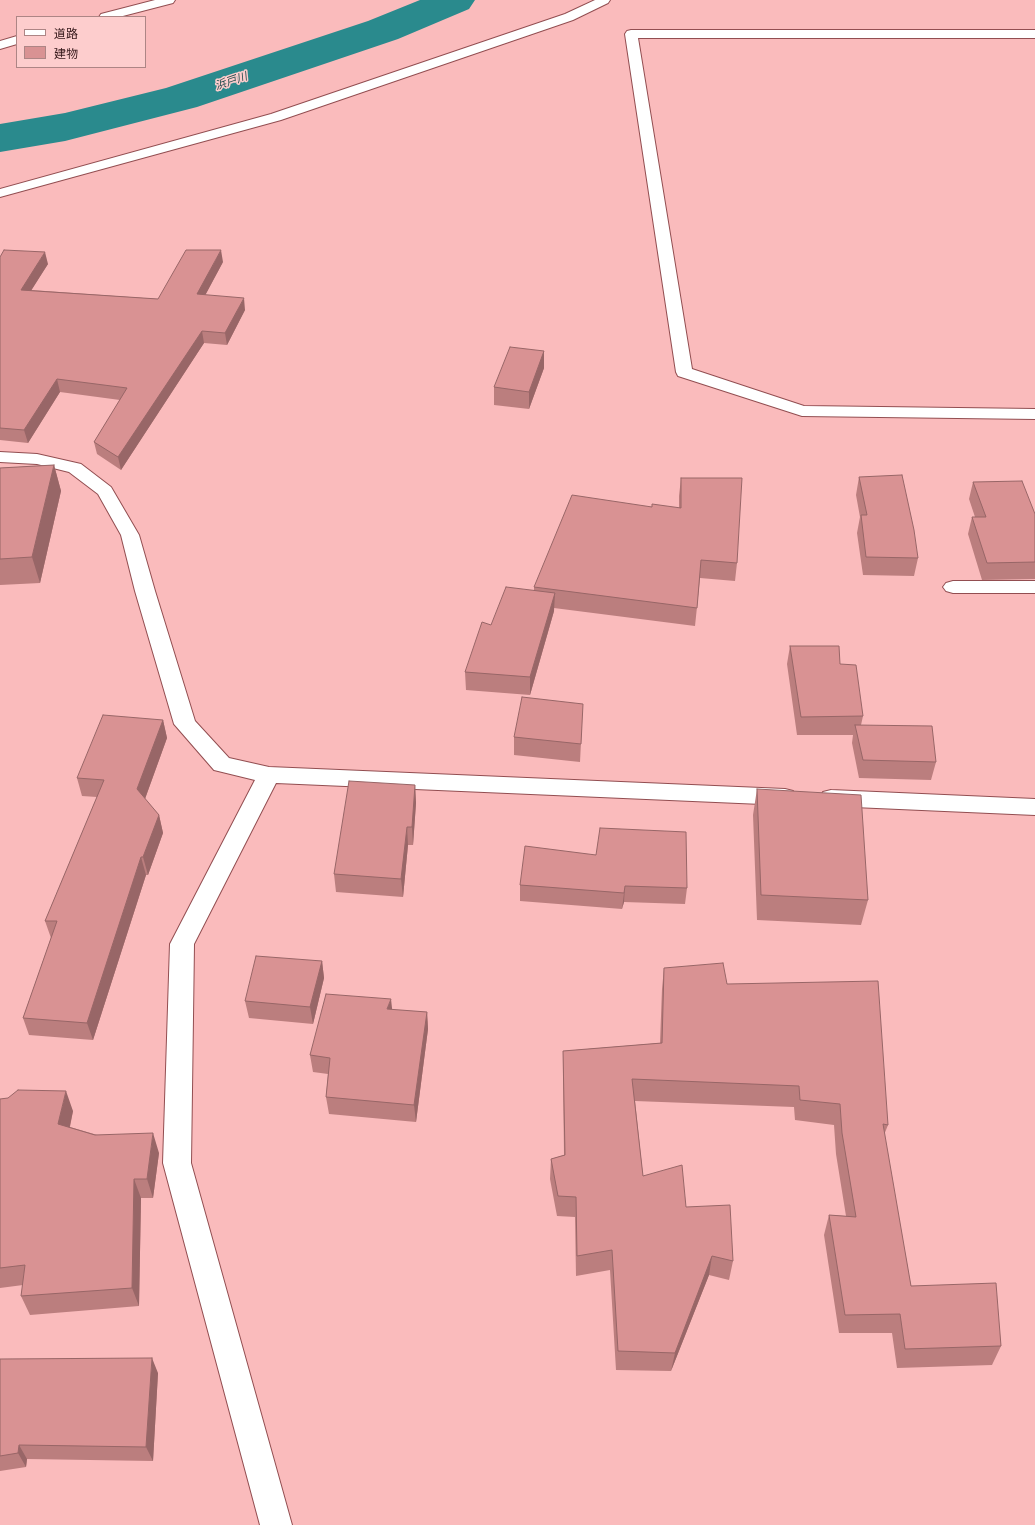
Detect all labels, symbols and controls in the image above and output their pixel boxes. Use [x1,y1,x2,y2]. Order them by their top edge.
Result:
legend [16,16,146,68]
text: 道路 [54,26,78,40]
text: 建物 [54,46,78,60]
water label: 浜戸川 [213,69,249,93]

